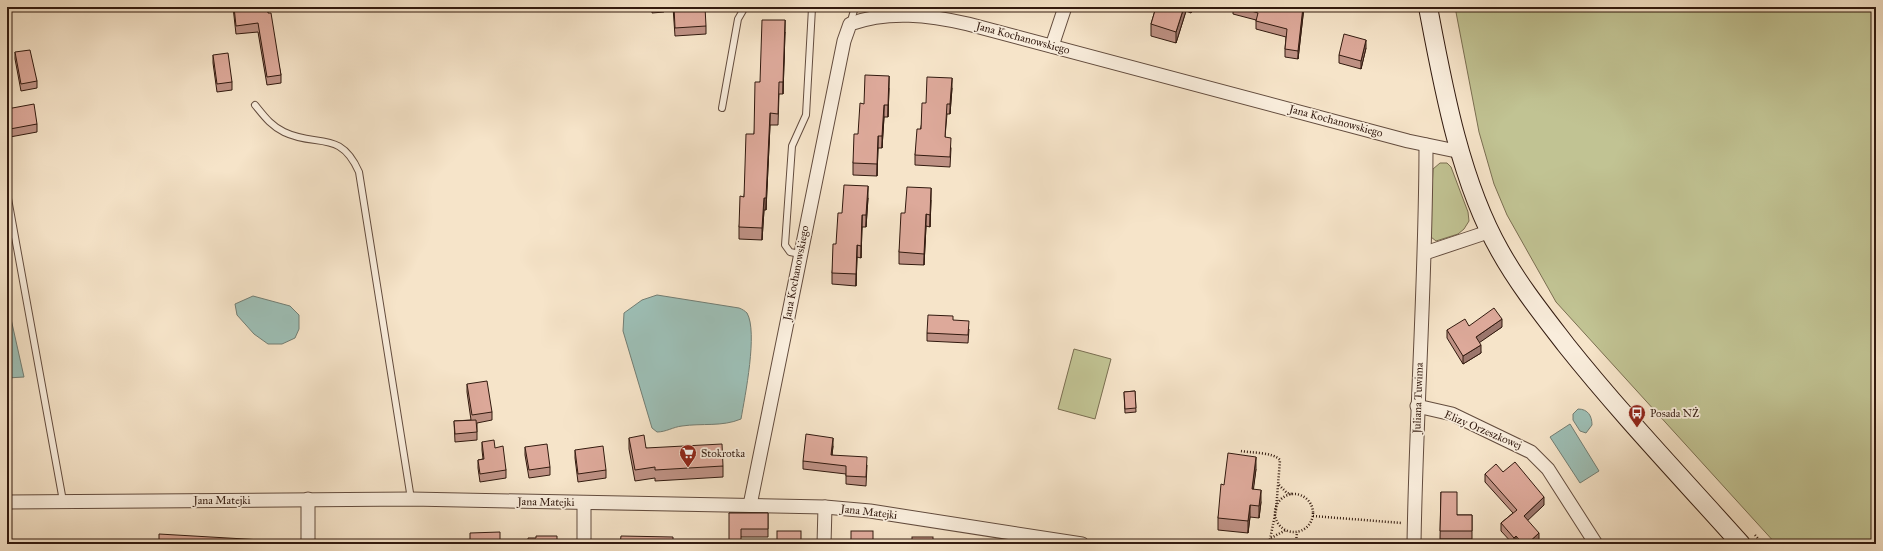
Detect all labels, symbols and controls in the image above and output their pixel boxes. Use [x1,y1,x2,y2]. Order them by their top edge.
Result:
street label: Jana Kochanowskiego [973,19,1072,58]
street label: Jana Kochanowskiego [1286,102,1385,141]
street label: Jana Kochanowskiego [780,224,813,323]
street label: Juliana Tuwima [1410,362,1427,435]
bus stop icon: Posada NŻ [1627,403,1647,428]
place label: Posada NŻ [1650,406,1699,420]
street label: Elizy Orzeszkowej [1442,408,1524,452]
supermarket icon: Stokrotka [678,443,698,468]
place label: Stokrotka [701,447,746,460]
street label: Jana Matejki [192,494,251,508]
street label: Jana Matejki [516,495,575,510]
street label: Jana Matejki [839,502,898,523]

